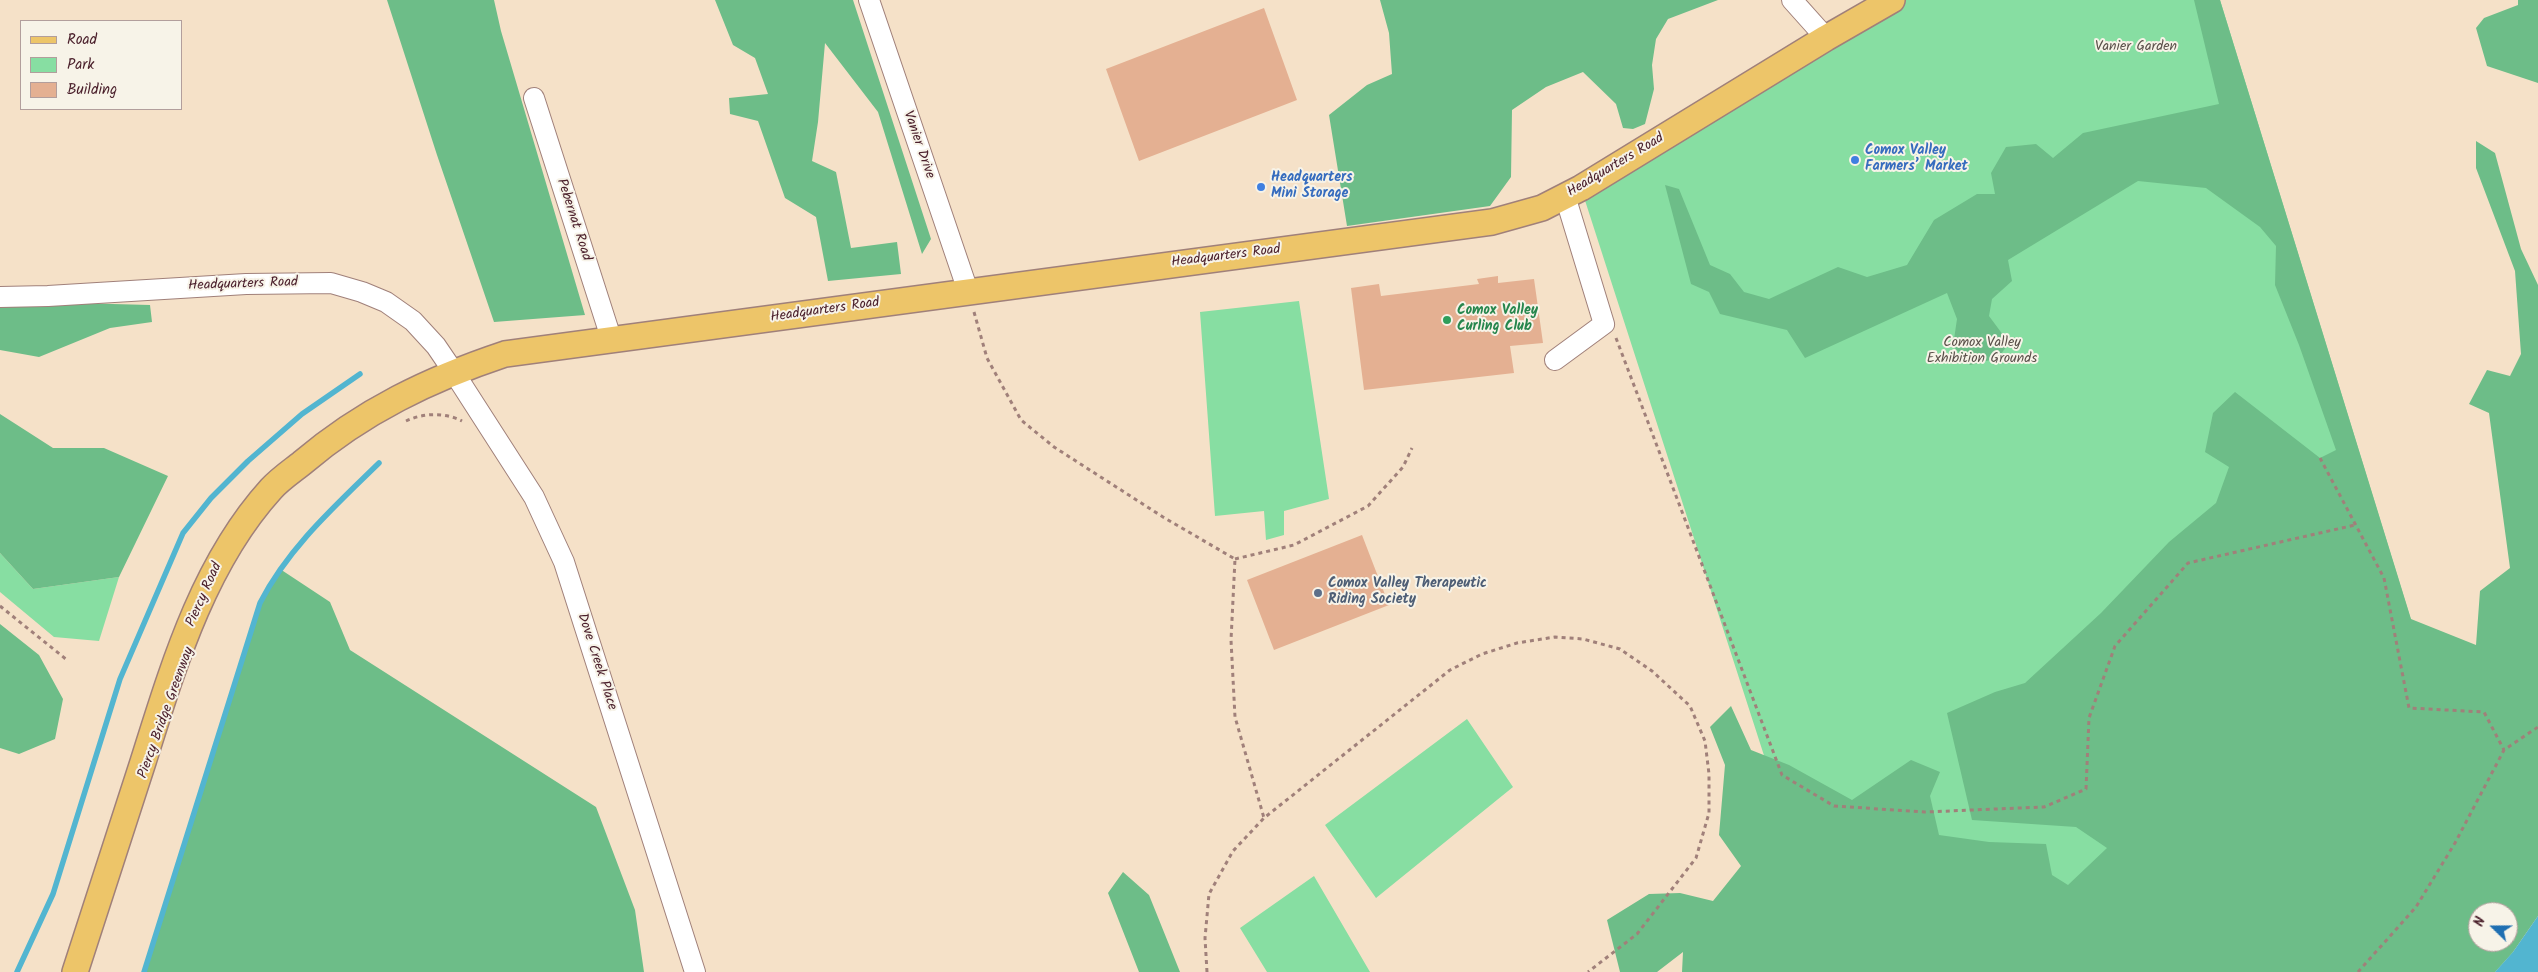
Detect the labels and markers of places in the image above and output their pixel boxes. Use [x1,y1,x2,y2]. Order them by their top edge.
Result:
place label: Comox Valley Farmers’ Market [1865,144,1968,176]
marker: Comox Valley Farmers’ Market [1849,154,1861,166]
place label: Headquarters Mini Storage [1271,171,1353,203]
marker: Headquarters Mini Storage [1255,181,1267,193]
place label: Comox Valley Curling Club [1457,304,1538,336]
marker: Comox Valley Curling Club [1441,314,1453,326]
place label: Comox Valley Therapeutic Riding Society [1328,577,1487,610]
marker: Comox Valley Therapeutic Riding Society [1312,587,1324,599]

